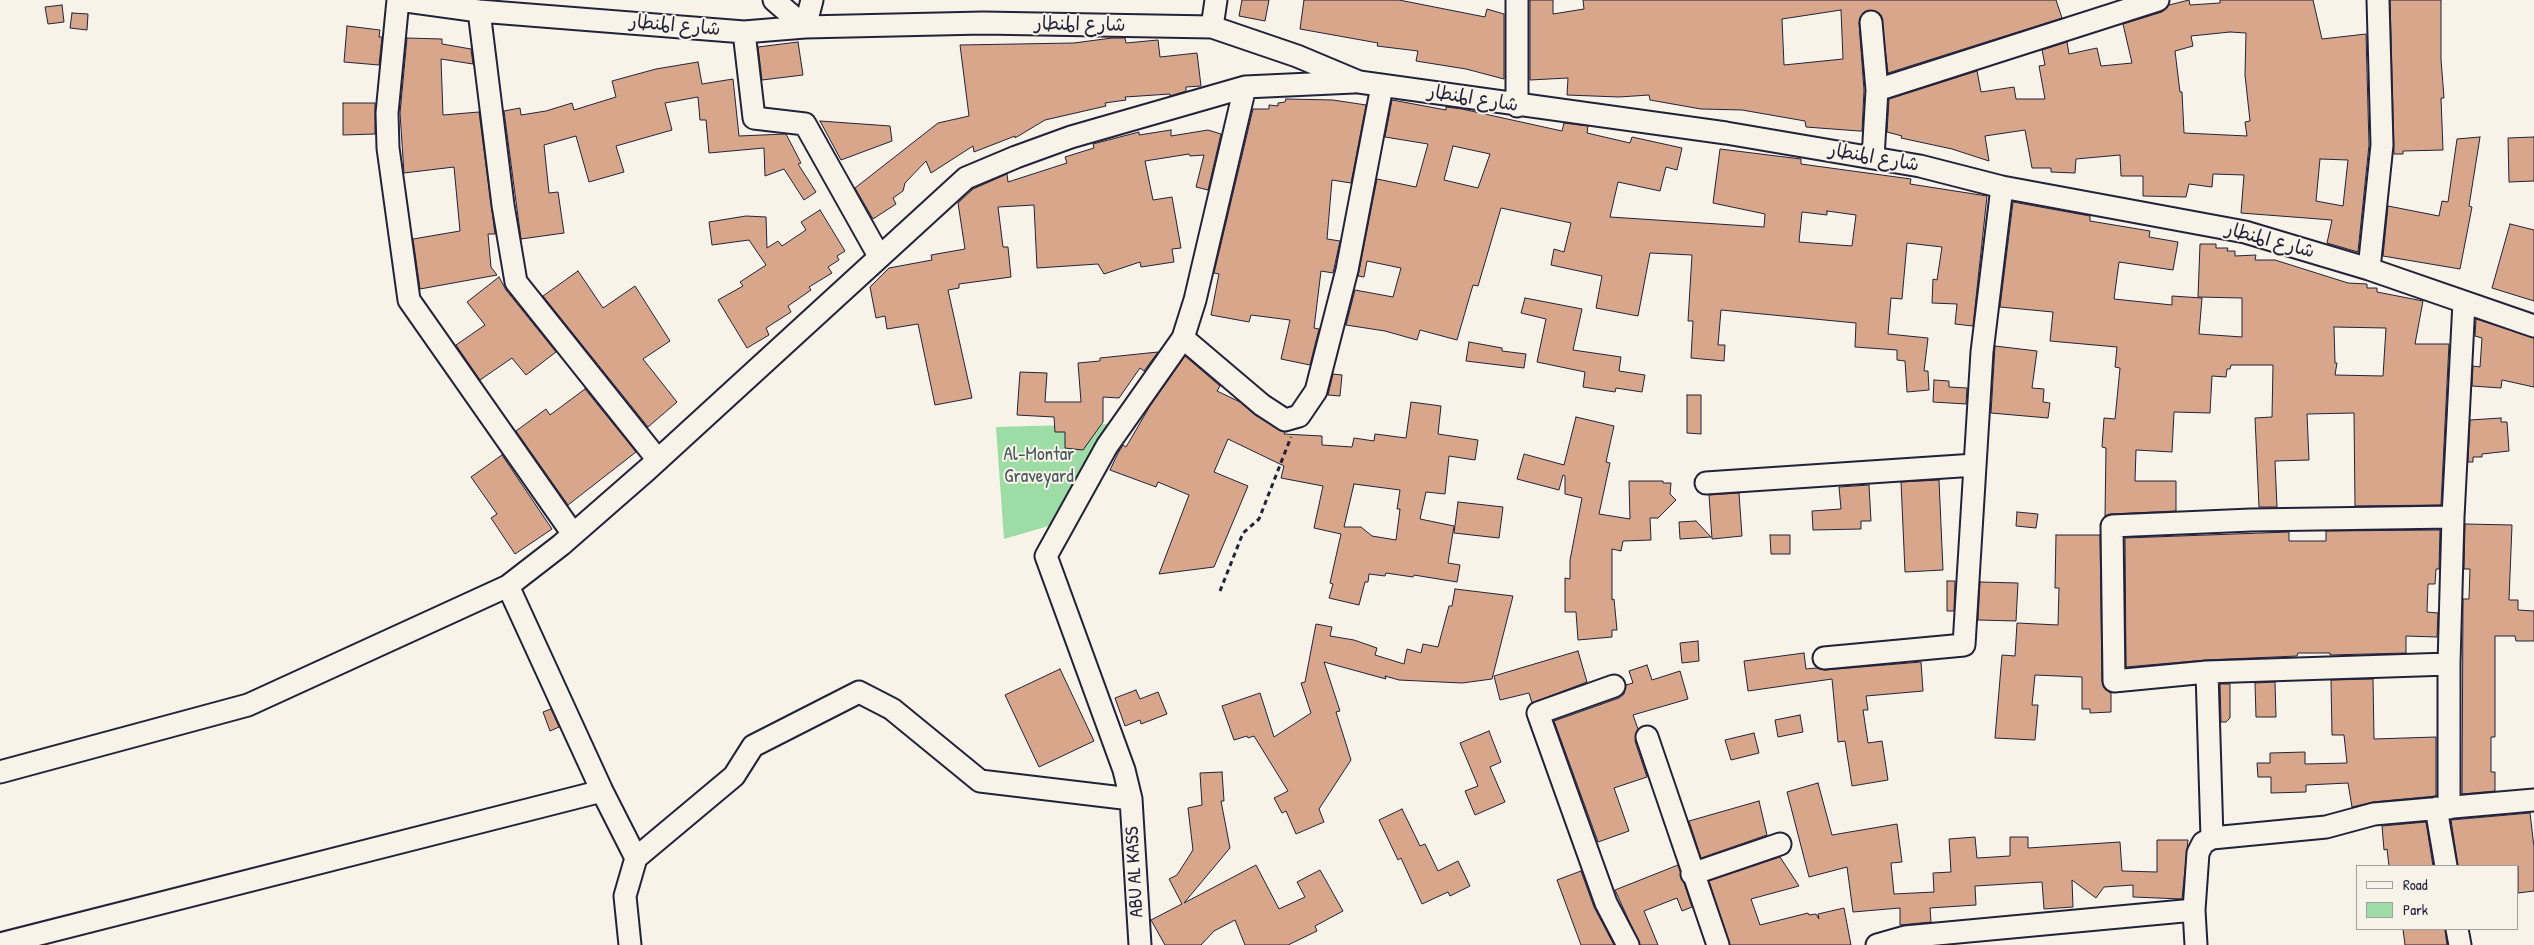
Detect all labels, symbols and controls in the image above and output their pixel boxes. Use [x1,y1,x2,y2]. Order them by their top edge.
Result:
street label: شارع المنطار [629,11,721,41]
street label: شارع المنطار [1034,13,1126,37]
street label: شارع المنطار [1426,81,1520,117]
street label: شارع المنطار [1827,139,1921,177]
street label: شارع المنطار [2223,218,2317,264]
park label: Al-Montar Graveyard [1004,444,1074,488]
street label: ABU AL KASS [1121,826,1149,918]
legend [2356,865,2519,930]
text: Road [2403,874,2428,895]
text: Park [2403,899,2428,920]

